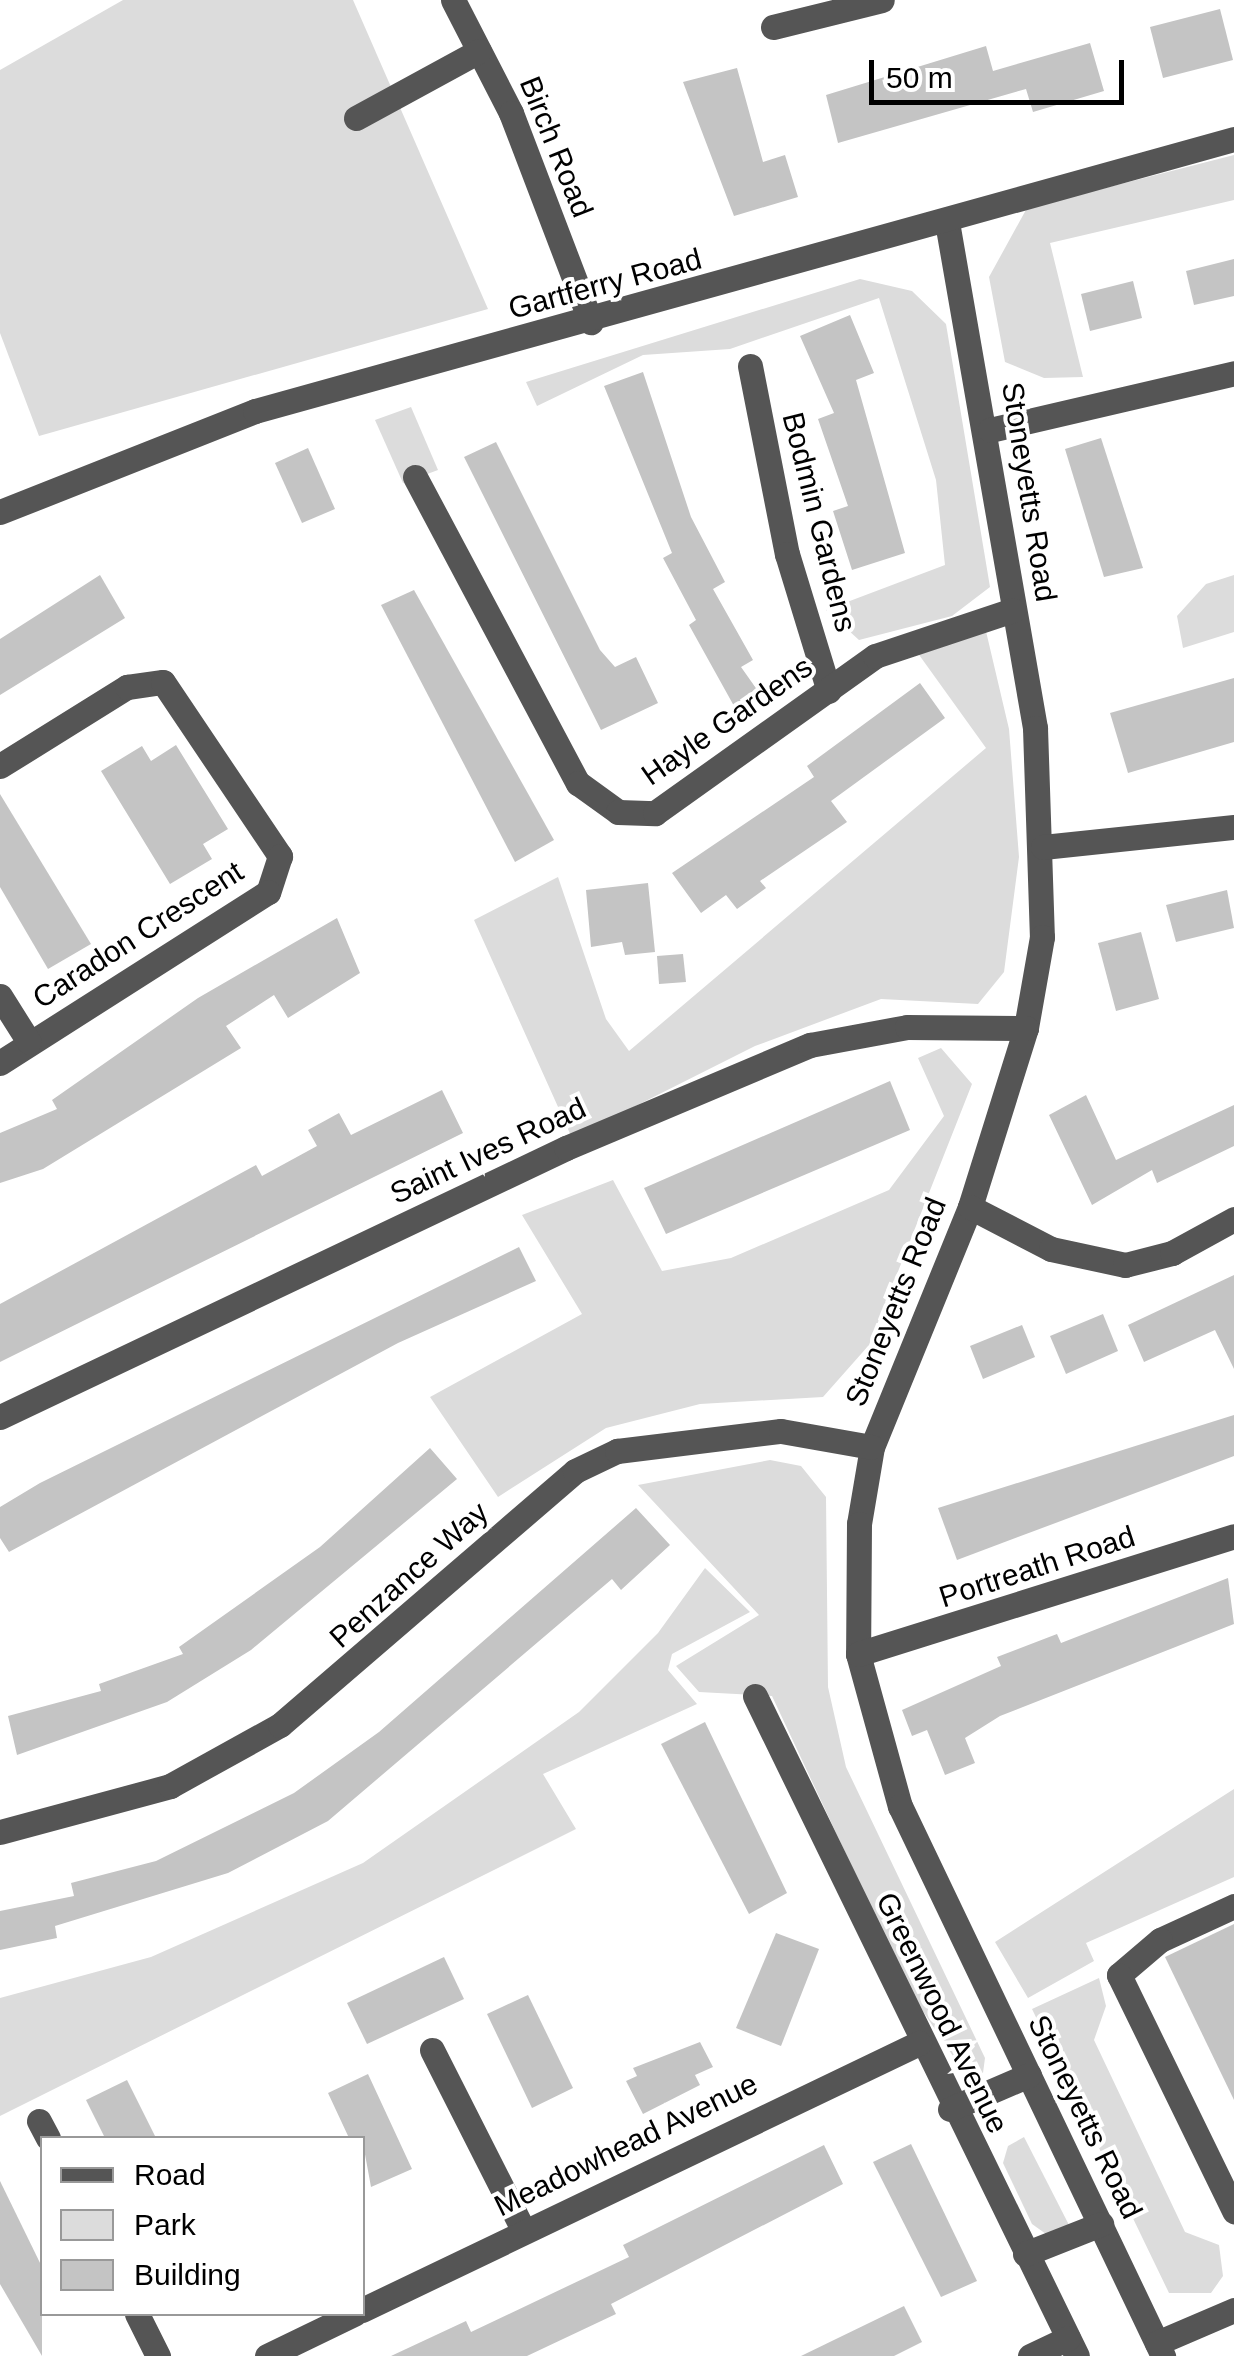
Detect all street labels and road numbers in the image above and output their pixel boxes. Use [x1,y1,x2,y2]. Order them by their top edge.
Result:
street label: Birch Road [512,71,600,223]
street label: Gartferry Road [505,241,705,327]
street label: Stoneyetts Road [994,380,1064,604]
street label: Bodmin Gardens [774,408,864,636]
street label: Hayle Gardens [635,649,819,793]
street label: Caradon Crescent [26,854,250,1016]
street label: Saint Ives Road [384,1090,592,1212]
street label: Stoneyetts Road [838,1192,954,1412]
street label: Penzance Way [322,1494,496,1656]
street label: Portreath Road [935,1518,1139,1616]
street label: Greenwood Avenue [868,1886,1016,2140]
street label: Stoneyetts Road [1020,2009,1150,2225]
street label: Meadowhead Avenue [488,2065,764,2225]

